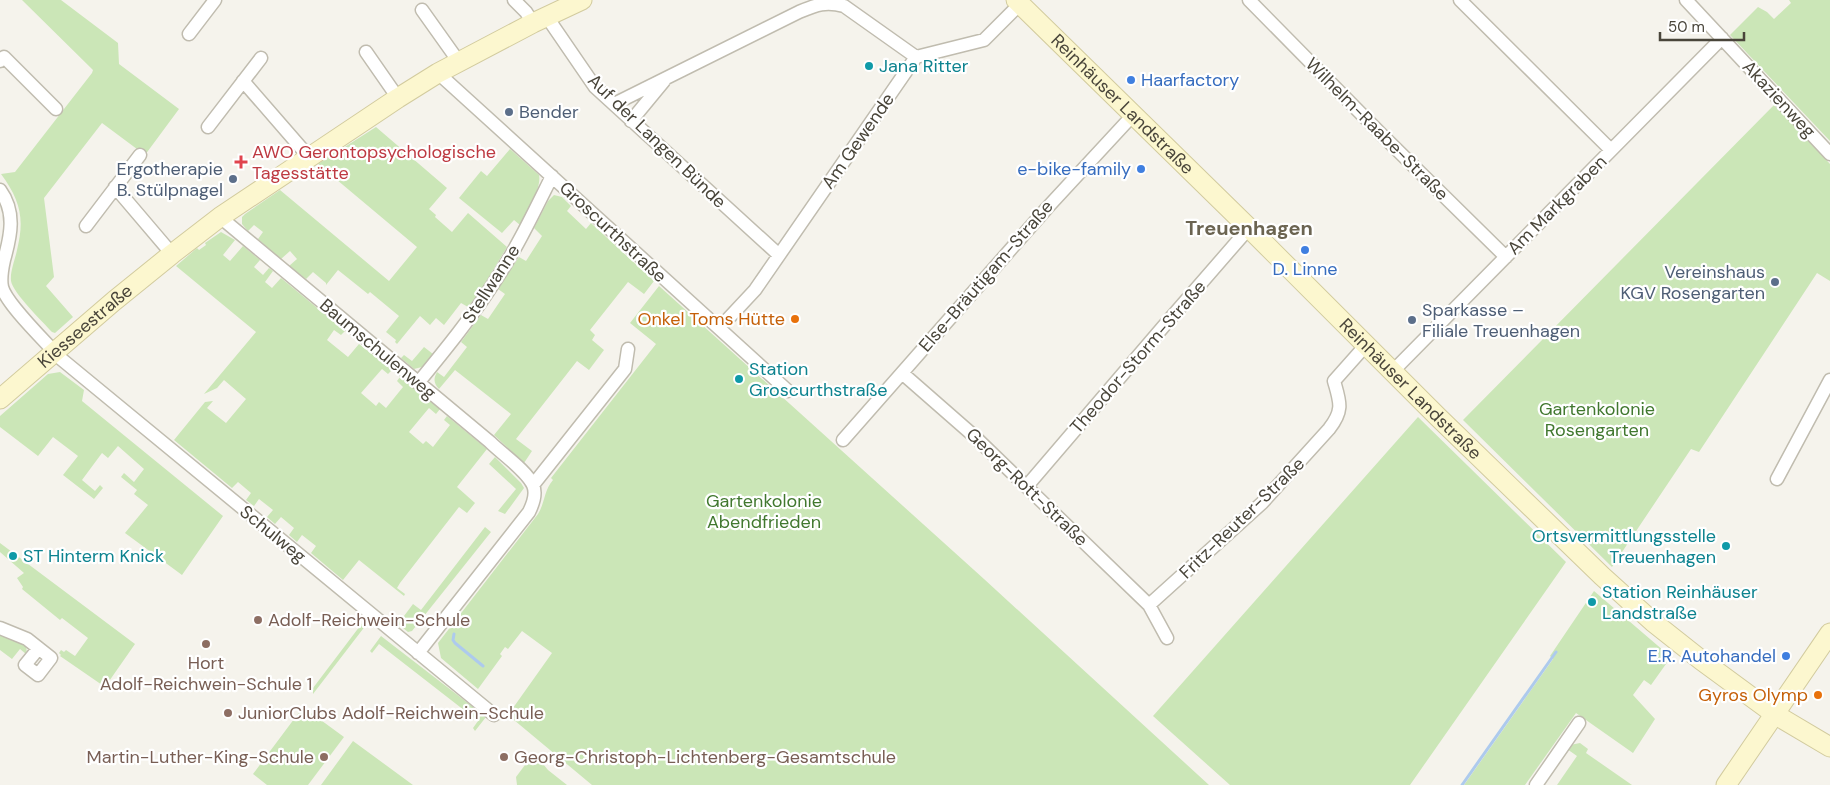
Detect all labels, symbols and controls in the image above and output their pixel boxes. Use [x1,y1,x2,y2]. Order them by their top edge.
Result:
scale bar [1660,10,1744,42]
text: 50 m [1668,17,1705,37]
street label: Reinhäuser Landstraße [1046,29,1199,180]
street label: Wilhelm-Raabe-Straße [1300,52,1454,206]
place label: Jana Ritter [879,54,969,78]
street label: Akazienweg [1737,55,1821,143]
marker: Jana Ritter [863,60,875,72]
place label: Haarfactory [1141,68,1239,92]
street label: Auf der Langen Bünde [583,69,731,213]
marker: Haarfactory [1125,74,1137,86]
street label: Am Gewende [816,88,900,194]
place label: Bender [519,100,579,124]
marker: Bender [503,106,515,118]
place label: AWO Gerontopsychologische Tagesstätte [252,140,496,185]
street label: Am Markgraben [1502,150,1612,260]
marker: AWO Gerontopsychologische Tagesstätte [234,155,248,169]
place label: Ergotherapie B. Stülpnagel [116,157,223,202]
place label: e-bike-family [1017,157,1131,181]
marker: e-bike-family [1135,163,1147,175]
marker: Ergotherapie B. Stülpnagel [227,173,239,185]
street label: Groscurthstraße [554,176,672,288]
street label: Else-Bräutigam-Straße [913,195,1059,357]
district label: Treuenhagen [1185,215,1313,241]
street label: Stellwanne [457,240,525,328]
marker: D. Linne [1299,244,1311,256]
place label: D. Linne [1273,257,1337,281]
place label: Vereinshaus KGV Rosengarten [1620,260,1765,305]
street label: Theodor-Storm-Straße [1065,275,1211,439]
marker: Vereinshaus KGV Rosengarten [1769,276,1781,288]
street label: Kiesseestraße [32,279,137,373]
street label: Baumschulenweg [315,293,441,405]
place label: Sparkasse – Filiale Treuenhagen [1422,298,1580,343]
place label: Onkel Toms Hütte [638,307,785,331]
marker: Onkel Toms Hütte [789,313,801,325]
street label: Reinhäuser Landstraße [1334,313,1487,465]
marker: Sparkasse – Filiale Treuenhagen [1406,314,1418,326]
place label: Station Groscurthstraße [749,357,887,402]
marker: Station Groscurthstraße [733,373,745,385]
park label: Gartenkolonie Rosengarten [1539,397,1655,442]
street label: Georg-Rott-Straße [961,422,1093,552]
street label: Fritz-Reuter-Straße [1174,452,1310,584]
park label: Gartenkolonie Abendfrieden [706,489,822,534]
street label: Schulweg [235,500,311,568]
place label: Ortsvermittlungsstelle Treuenhagen [1532,524,1716,569]
marker: Ortsvermittlungsstelle Treuenhagen [1720,540,1732,552]
place label: ST Hinterm Knick [23,544,164,568]
marker: ST Hinterm Knick [7,550,19,562]
place label: Station Reinhäuser Landstraße [1602,580,1758,625]
marker: Station Reinhäuser Landstraße [1586,596,1598,608]
place label: Adolf-Reichwein-Schule [268,608,470,632]
marker: Adolf-Reichwein-Schule [252,614,264,626]
marker: Hort Adolf-Reichwein-Schule 1 [200,638,212,650]
place label: E.R. Autohandel [1648,644,1776,668]
marker: E.R. Autohandel [1780,650,1792,662]
place label: Hort Adolf-Reichwein-Schule 1 [100,651,312,696]
place label: Gyros Olymp [1698,683,1808,707]
marker: Gyros Olymp [1812,689,1824,701]
place label: JuniorClubs Adolf-Reichwein-Schule [238,701,544,725]
marker: JuniorClubs Adolf-Reichwein-Schule [222,707,234,719]
place label: Martin-Luther-King-Schule [87,745,314,769]
place label: Georg-Christoph-Lichtenberg-Gesamtschule [514,745,896,769]
marker: Martin-Luther-King-Schule [318,751,330,763]
marker: Georg-Christoph-Lichtenberg-Gesamtschule [498,751,510,763]

